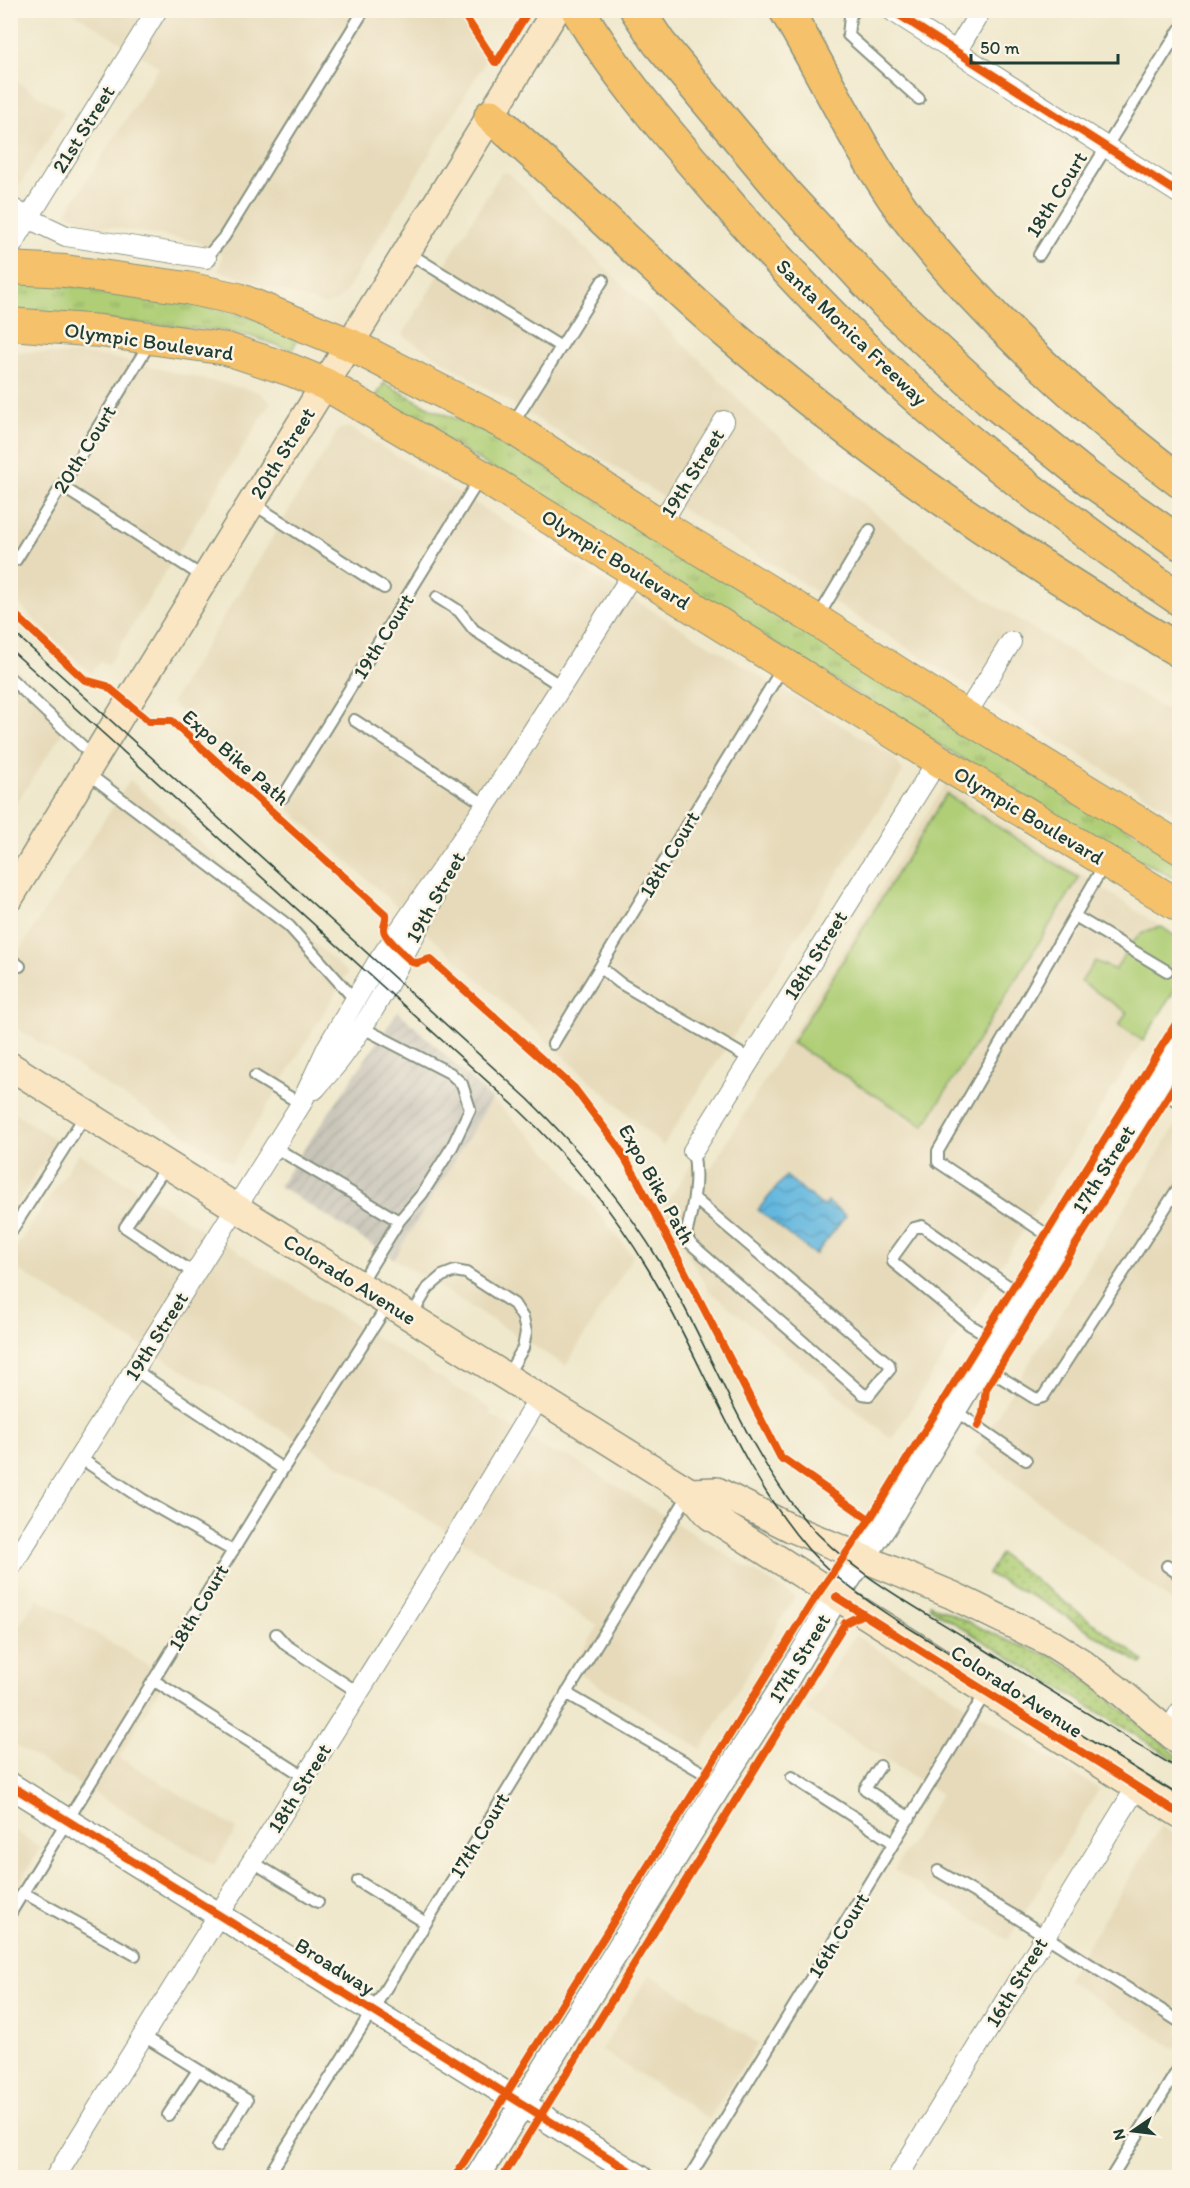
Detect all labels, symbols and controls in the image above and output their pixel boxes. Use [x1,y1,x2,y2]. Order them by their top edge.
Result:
scale bar [971,27,1118,65]
text: 50 m [980,37,1020,59]
street label: 21st Street [46,80,120,177]
street label: 18th Court [1020,146,1092,242]
street label: Santa Monica Freeway [771,253,933,411]
street label: Olympic Boulevard [63,317,236,365]
street label: 20th Court [47,400,121,498]
street label: 20th Street [244,402,320,503]
street label: 19th Street [655,424,729,522]
street label: Olympic Boulevard [537,503,696,615]
street label: 19th Court [347,589,419,683]
street label: Expo Bike Path [177,704,295,810]
street label: Olympic Boulevard [949,760,1109,870]
street label: 18th Court [633,806,705,902]
street label: 19th Street [400,847,470,947]
street label: 18th Street [778,906,852,1004]
street label: Expo Bike Path [614,1120,700,1249]
street label: 17th Street [1066,1120,1140,1218]
street label: Colorado Avenue [279,1228,421,1330]
street label: 19th Street [119,1287,193,1385]
street label: 18th Court [162,1559,234,1655]
street label: 17th Street [763,1609,835,1707]
street label: Colorado Avenue [946,1639,1088,1743]
street label: 18th Street [262,1739,336,1837]
street label: 17th Court [444,1788,514,1882]
street label: 16th Court [802,1888,874,1982]
street label: Broadway [291,1932,380,2000]
street label: 16th Street [980,1933,1053,2031]
north arrow [1103,2101,1163,2161]
text: N [1108,2127,1129,2142]

